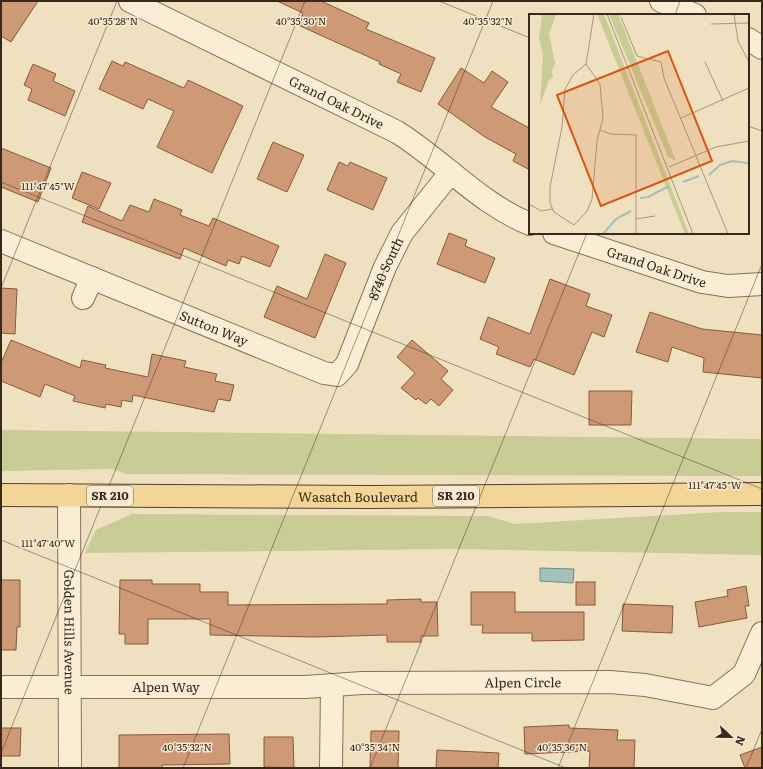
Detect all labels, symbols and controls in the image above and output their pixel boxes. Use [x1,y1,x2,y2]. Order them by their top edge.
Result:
text: 40°35'28"N [88,13,138,28]
text: 40°35'30"N [276,13,326,28]
text: 40°35'32"N [463,13,513,28]
inset map [529,14,749,234]
street label: Grand Oak Drive [286,71,388,133]
text: 111°47'45"W [21,178,75,193]
street label: 8740 South [363,233,408,303]
street label: Grand Oak Drive [605,241,708,292]
street label: Sutton Way [177,305,252,350]
text: 111°47'45"W [688,477,742,492]
road number: SR 210 [87,486,133,506]
road number: SR 210 [433,486,479,506]
street label: Wasatch Boulevard [298,487,418,506]
text: 111°47'40"W [21,535,75,550]
street label: Golden Hills Avenue [60,569,80,695]
street label: Alpen Circle [485,672,561,692]
street label: Alpen Way [132,677,200,696]
north arrow [711,717,751,757]
text: N [732,734,750,748]
text: 40°35'32"N [162,739,212,754]
text: 40°35'34"N [350,739,400,754]
text: 40°35'36"N [537,739,587,754]

